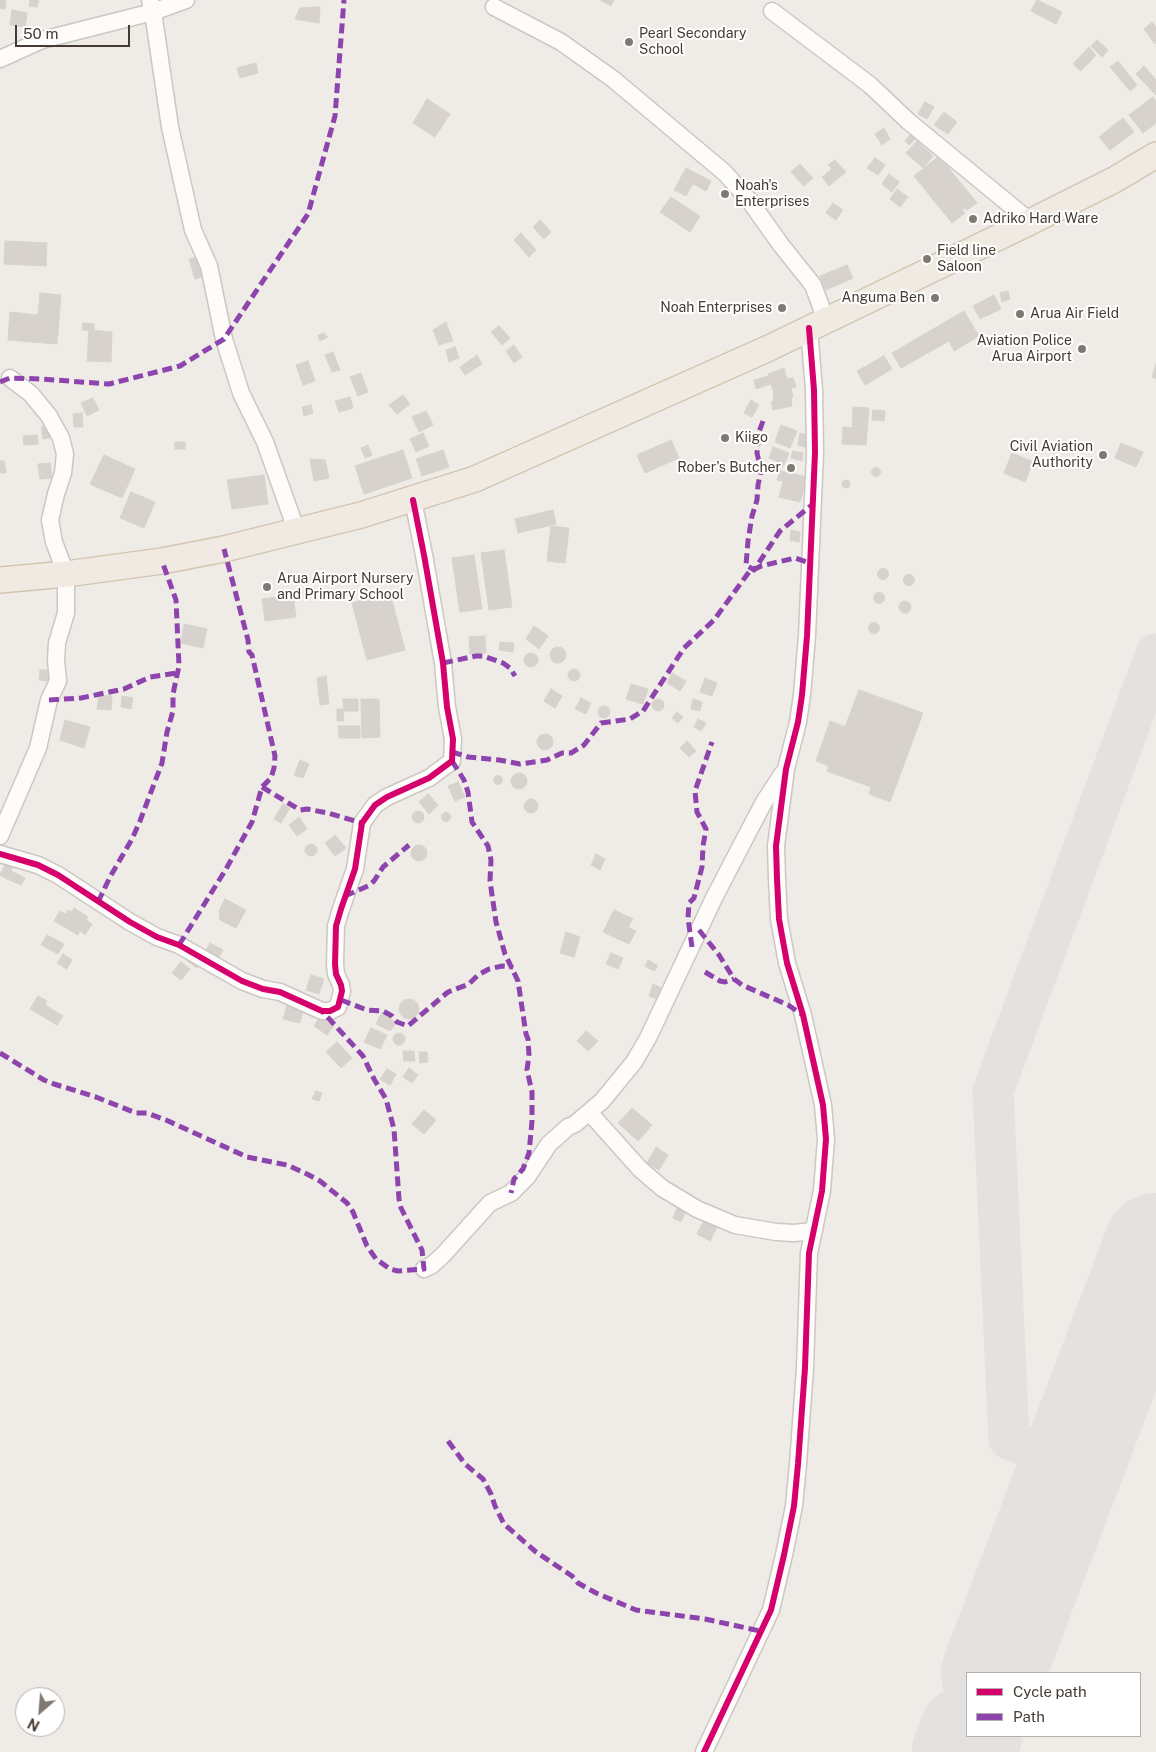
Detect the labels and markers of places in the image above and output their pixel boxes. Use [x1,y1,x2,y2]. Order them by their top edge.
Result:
place label: Pearl Secondary School [639,26,747,58]
marker: Pearl Secondary School [623,36,635,48]
place label: Noah's Enterprises [735,178,809,210]
marker: Noah's Enterprises [719,188,731,200]
place label: Adriko Hard Ware [983,211,1098,227]
marker: Adriko Hard Ware [967,213,979,225]
place label: Field line Saloon [937,243,996,276]
marker: Field line Saloon [921,253,933,265]
place label: Anguma Ben [842,290,925,306]
marker: Anguma Ben [929,292,941,304]
place label: Noah Enterprises [660,300,772,316]
marker: Noah Enterprises [776,302,788,314]
place label: Arua Air Field [1030,306,1119,322]
marker: Arua Air Field [1014,308,1026,320]
place label: Aviation Police Arua Airport [977,333,1072,366]
marker: Aviation Police Arua Airport [1076,343,1088,355]
place label: Kiigo [735,430,768,446]
marker: Kiigo [719,432,731,444]
place label: Civil Aviation Authority [1010,439,1093,472]
marker: Civil Aviation Authority [1097,449,1109,461]
place label: Rober's Butcher [677,460,781,476]
marker: Rober's Butcher [785,462,797,474]
place label: Arua Airport Nursery and Primary School [277,571,413,604]
marker: Arua Airport Nursery and Primary School [261,581,273,593]

